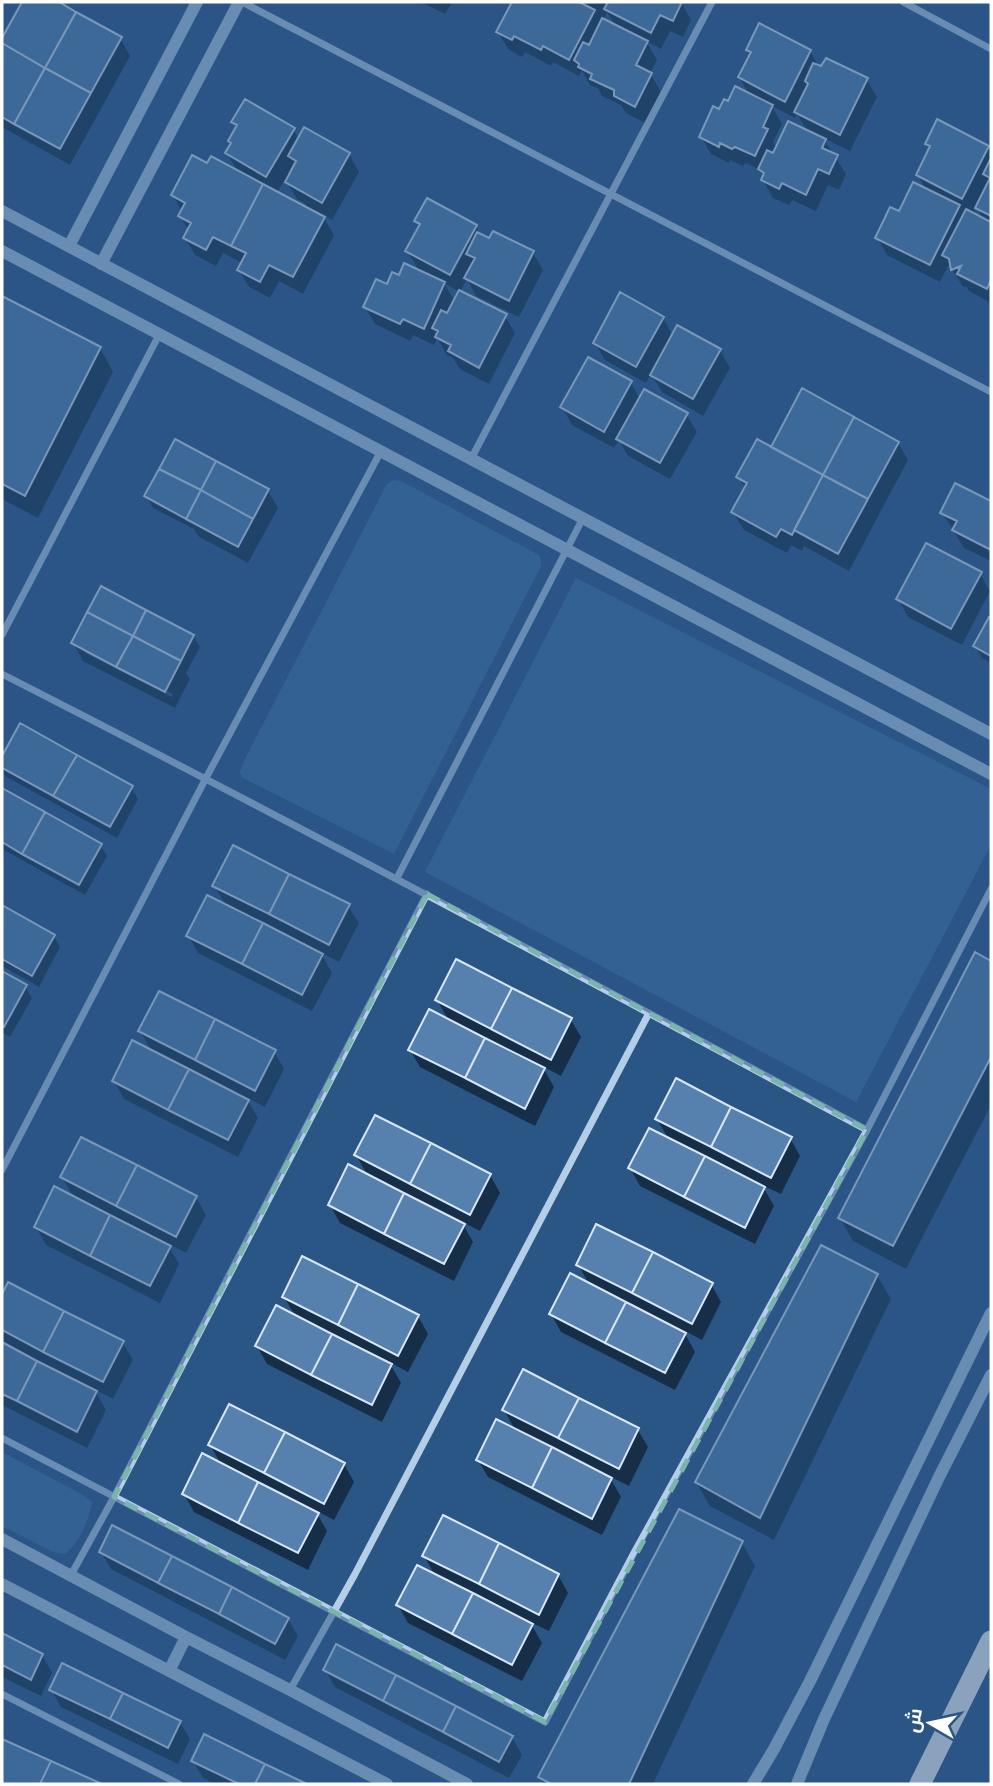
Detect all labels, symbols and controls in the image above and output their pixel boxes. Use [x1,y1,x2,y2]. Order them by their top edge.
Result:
north arrow [895,1688,965,1758]
text: ش [900,1707,927,1734]

